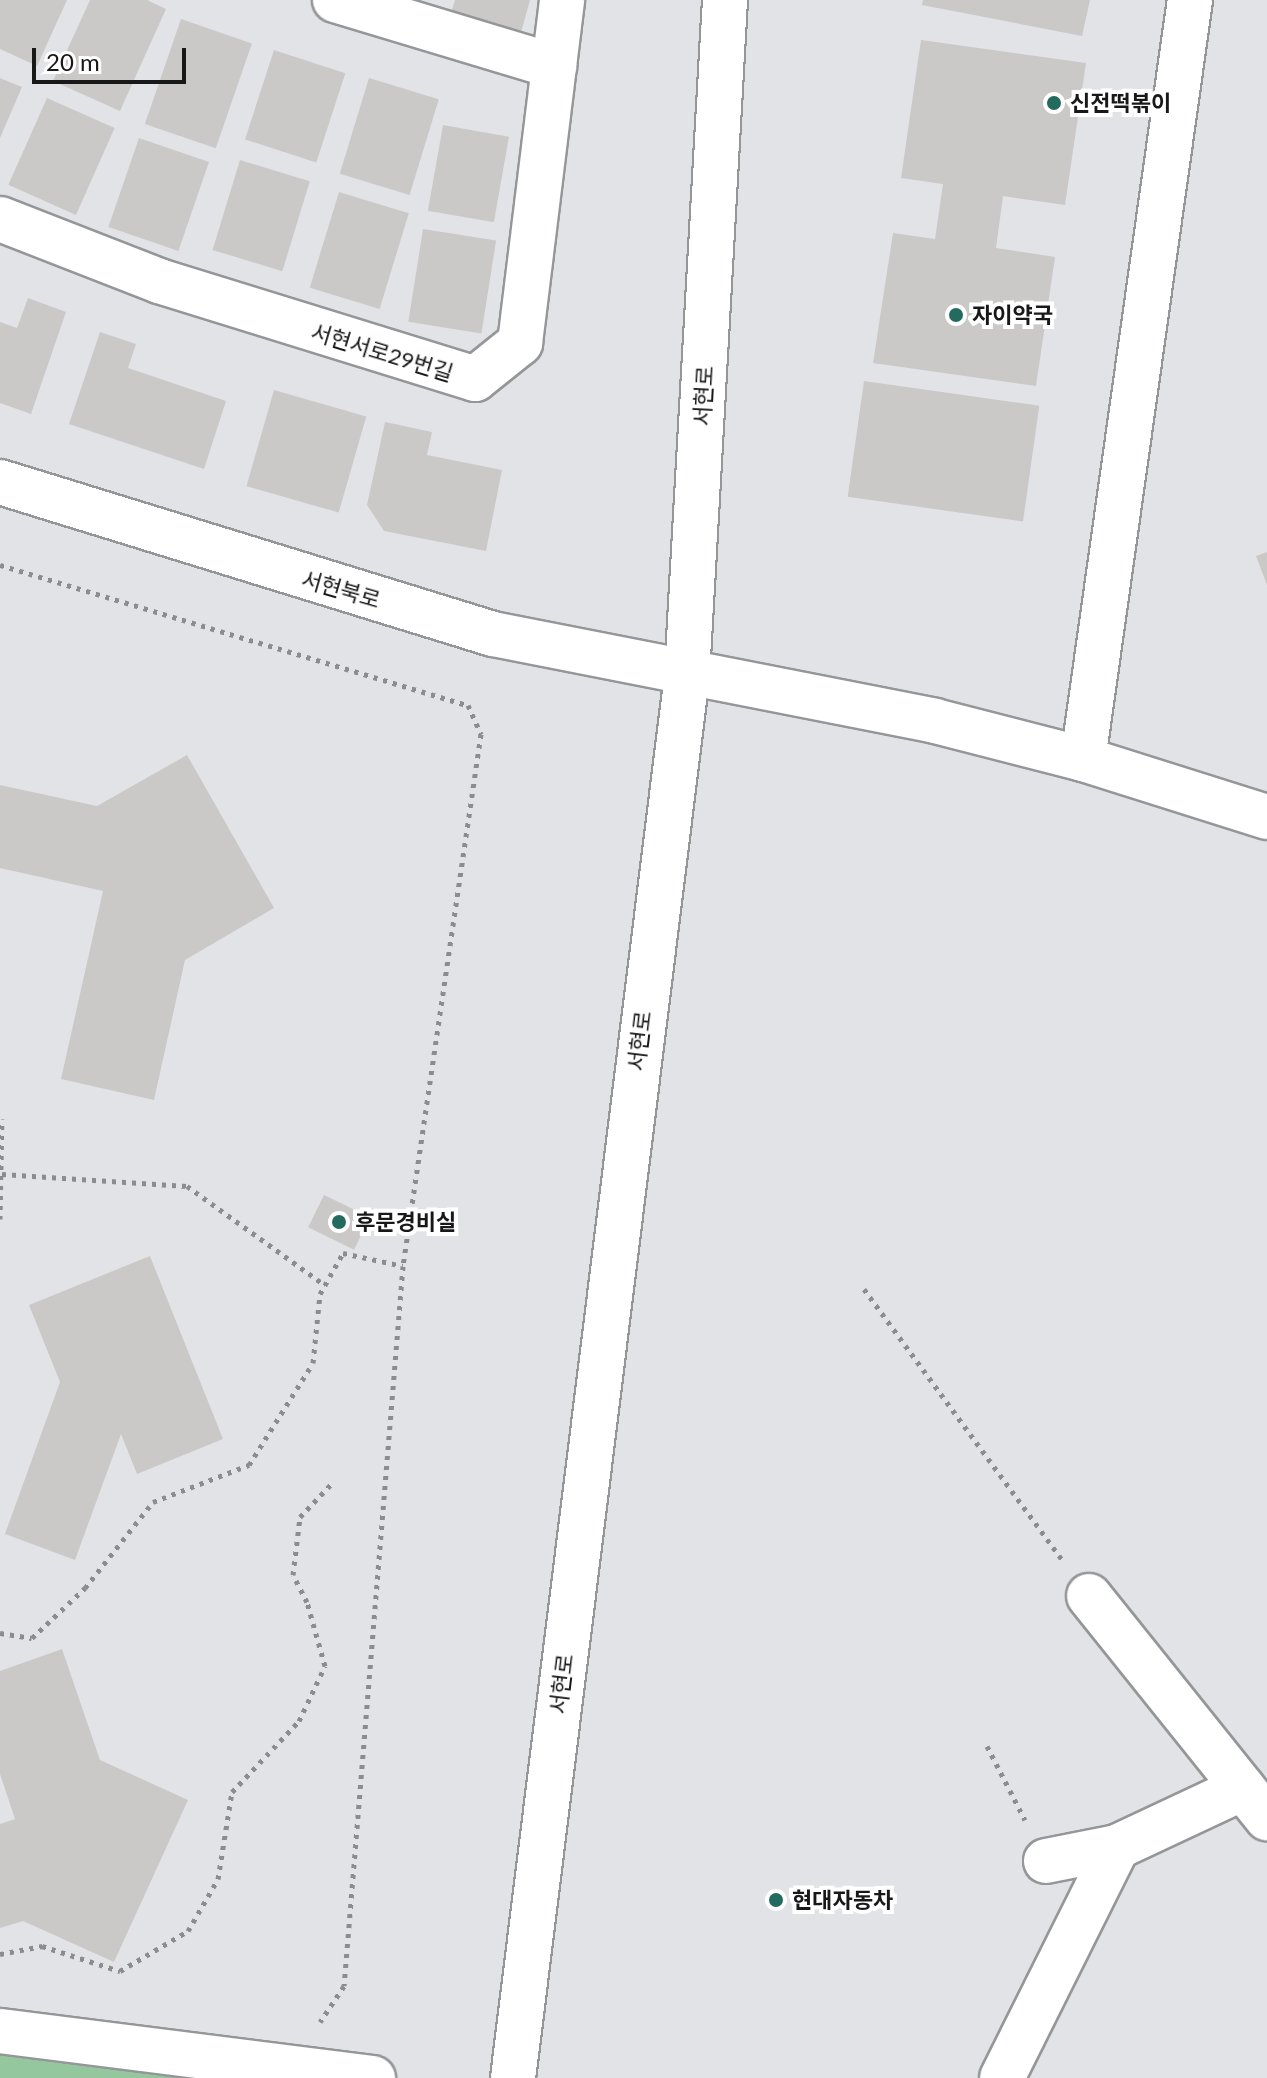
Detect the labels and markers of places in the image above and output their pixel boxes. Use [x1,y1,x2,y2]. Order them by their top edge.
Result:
place label: 신전떡볶이 [1070,90,1171,116]
marker: 신전떡볶이 [1045,94,1063,112]
place label: 자이약국 [972,302,1053,328]
marker: 자이약국 [947,306,965,324]
place label: 후문경비실 [355,1209,456,1235]
marker: 후문경비실 [330,1213,348,1231]
place label: 현대자동차 [792,1887,893,1913]
marker: 현대자동차 [767,1891,785,1909]

